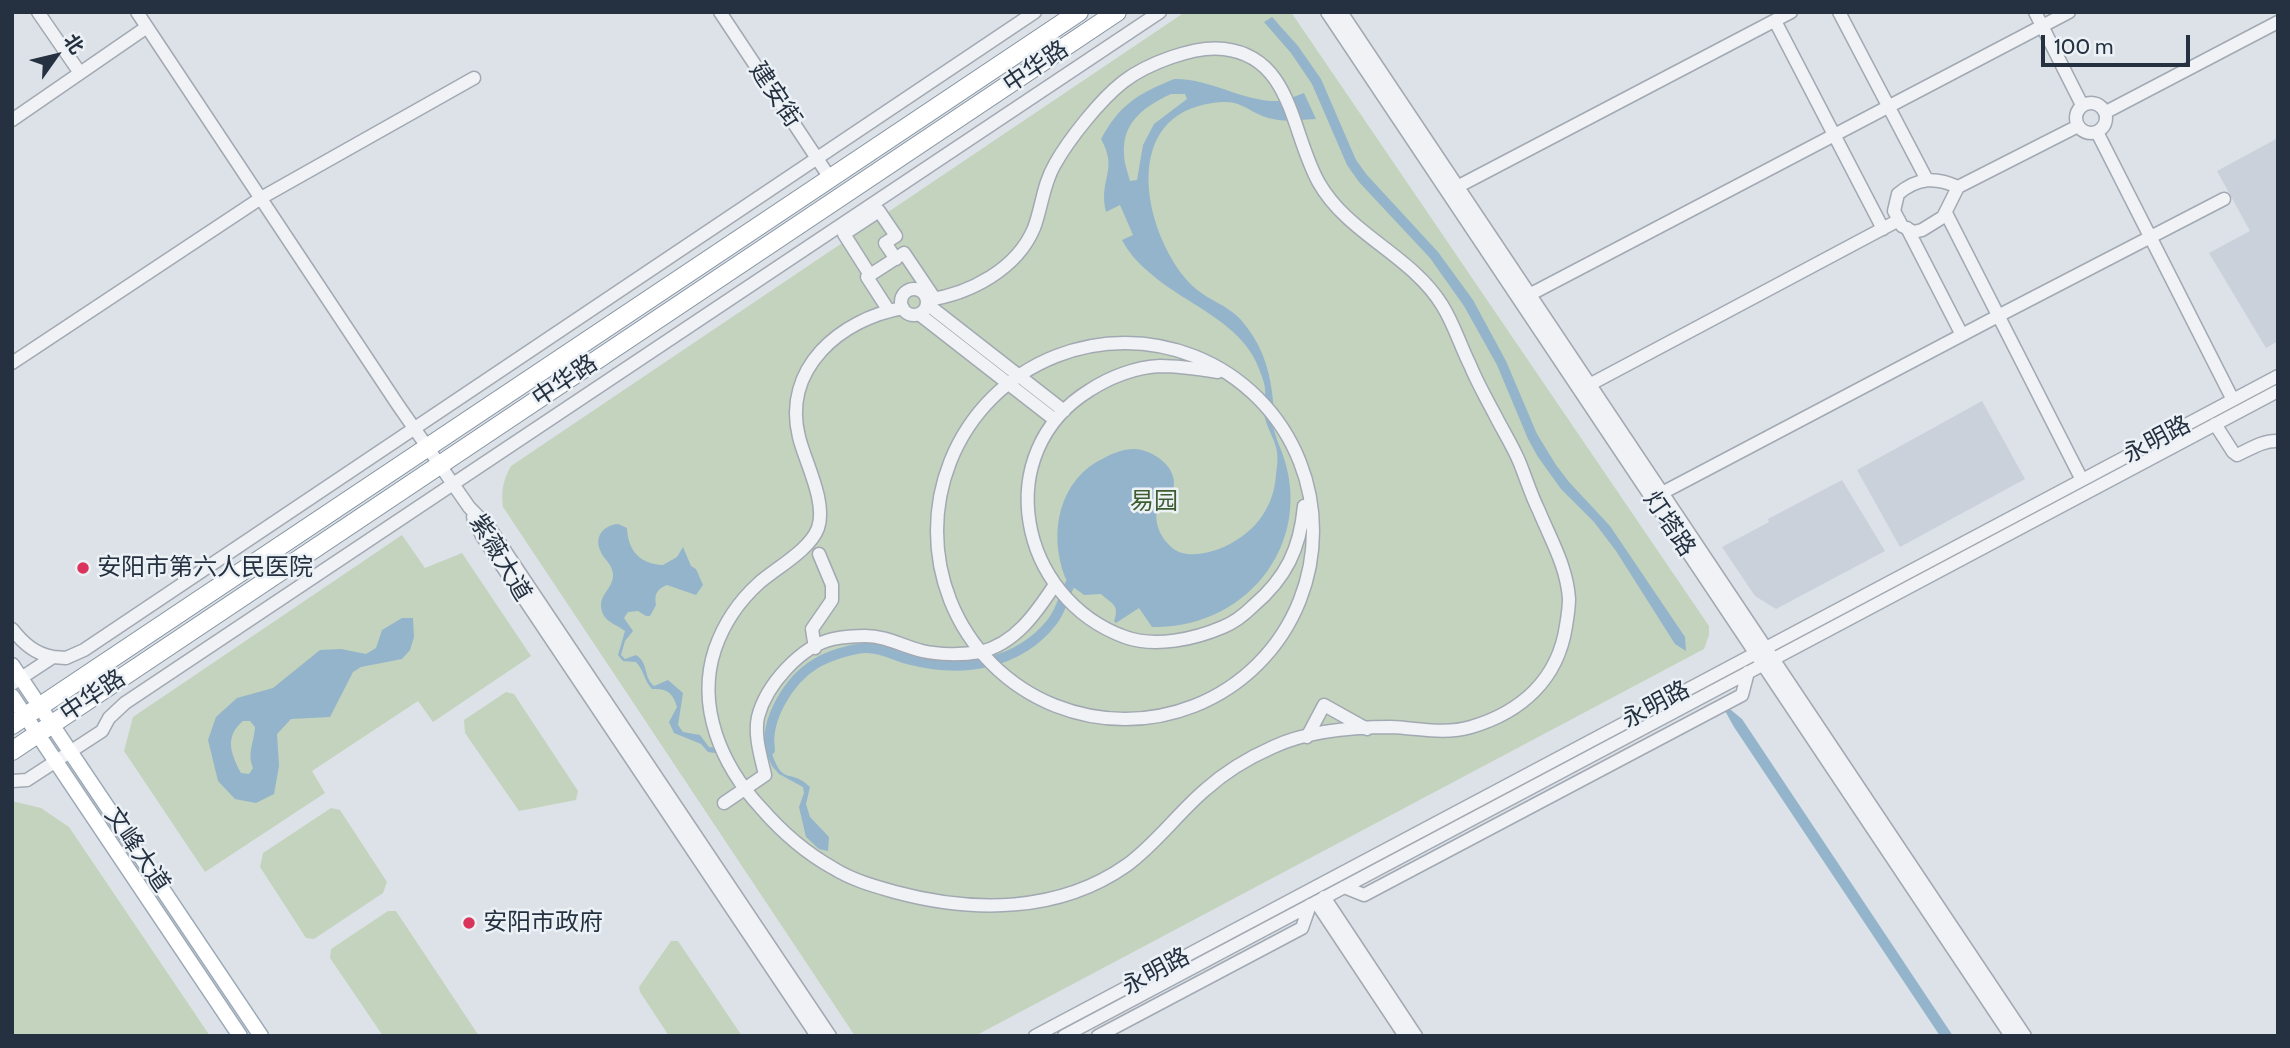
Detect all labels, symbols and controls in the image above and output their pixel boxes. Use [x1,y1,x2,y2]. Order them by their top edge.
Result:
north arrow [21,21,91,91]
scale bar [2045,21,2194,65]
text: 北 [59,30,89,58]
text: 100 m [2054,34,2113,59]
street label: 中华路 [998,35,1074,99]
street label: 建安街 [743,57,807,133]
street label: 中华路 [527,349,603,413]
street label: 永明路 [2118,410,2196,470]
street label: 灯塔路 [1637,486,1701,562]
park label: 易园 [1130,488,1178,516]
street label: 紫薇大道 [463,509,537,607]
place label: 安阳市第六人民医院 [97,554,313,582]
marker: 安阳市第六人民医院 [75,560,91,576]
street label: 中华路 [55,664,131,728]
street label: 永明路 [1617,675,1695,735]
street label: 文峰大道 [98,802,176,898]
place label: 安阳市政府 [483,909,603,937]
marker: 安阳市政府 [461,915,477,931]
street label: 永明路 [1117,942,1195,1002]

